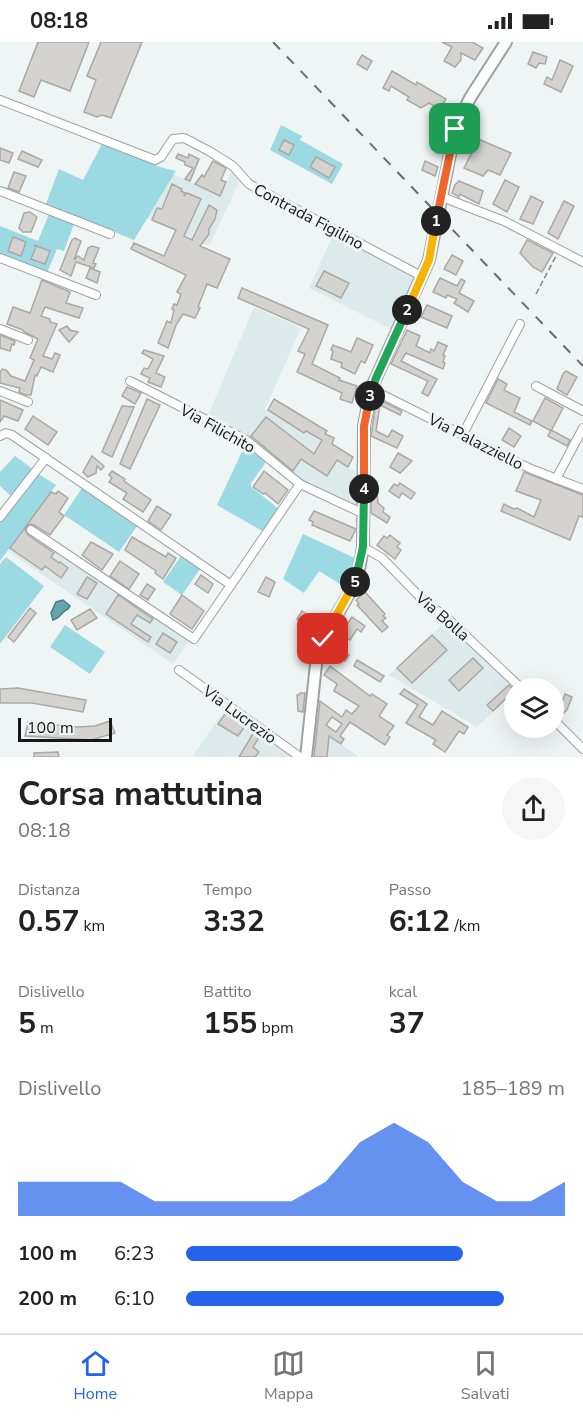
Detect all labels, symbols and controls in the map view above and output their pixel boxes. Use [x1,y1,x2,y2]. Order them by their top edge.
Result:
text: 08:18 [30,6,88,36]
pin [429,103,480,154]
icon: arrive [438,112,471,145]
street label: Contrada Figilino [250,179,368,255]
pin: 1 [421,206,451,236]
text: 1 [431,210,441,232]
pin: 2 [392,295,422,325]
text: 2 [402,299,412,321]
pin: 3 [355,381,385,411]
text: 3 [365,385,375,407]
street label: Via Filichito [175,399,259,459]
street label: Via Palazziello [423,408,527,475]
pin: 4 [349,474,379,504]
text: 4 [359,478,369,500]
pin: 5 [340,567,370,597]
text: 5 [350,571,360,593]
street label: Via Bolla [410,586,474,646]
pin [297,613,348,664]
icon: check [306,622,339,655]
map controls [504,678,564,738]
button: layers [504,678,564,738]
street label: Via Lucrezio [197,680,281,749]
scale bar [18,715,112,742]
text: 100 m [27,717,74,739]
text: Corsa mattutina [18,772,263,817]
button: share [502,777,565,840]
text: 08:18 [18,817,71,844]
text: Distanza [18,879,80,901]
text: Tempo [203,879,252,901]
text: Passo [389,879,431,901]
text: 0.57 [18,901,79,942]
text: 3:32 [203,901,265,942]
text: 6:12 [389,901,450,942]
text: km [79,915,105,937]
text: /km [450,915,480,937]
text: Dislivello [18,981,85,1003]
text: Battito [203,981,252,1003]
text: kcal [389,981,417,1003]
text: 5 [18,1003,36,1044]
text: 155 [203,1003,257,1044]
text: 37 [389,1003,425,1044]
text: m [36,1017,54,1039]
text: bpm [257,1017,294,1039]
text: Dislivello [18,1075,101,1102]
text: 185–189 m [461,1075,565,1102]
text: 100 m [18,1240,77,1267]
text: 6:23 [114,1240,155,1267]
text: 200 m [18,1285,77,1312]
text: 6:10 [114,1285,155,1312]
tab: Home [74,1347,117,1405]
tab: Mappa [264,1347,313,1405]
tab: Salvati [461,1347,509,1405]

